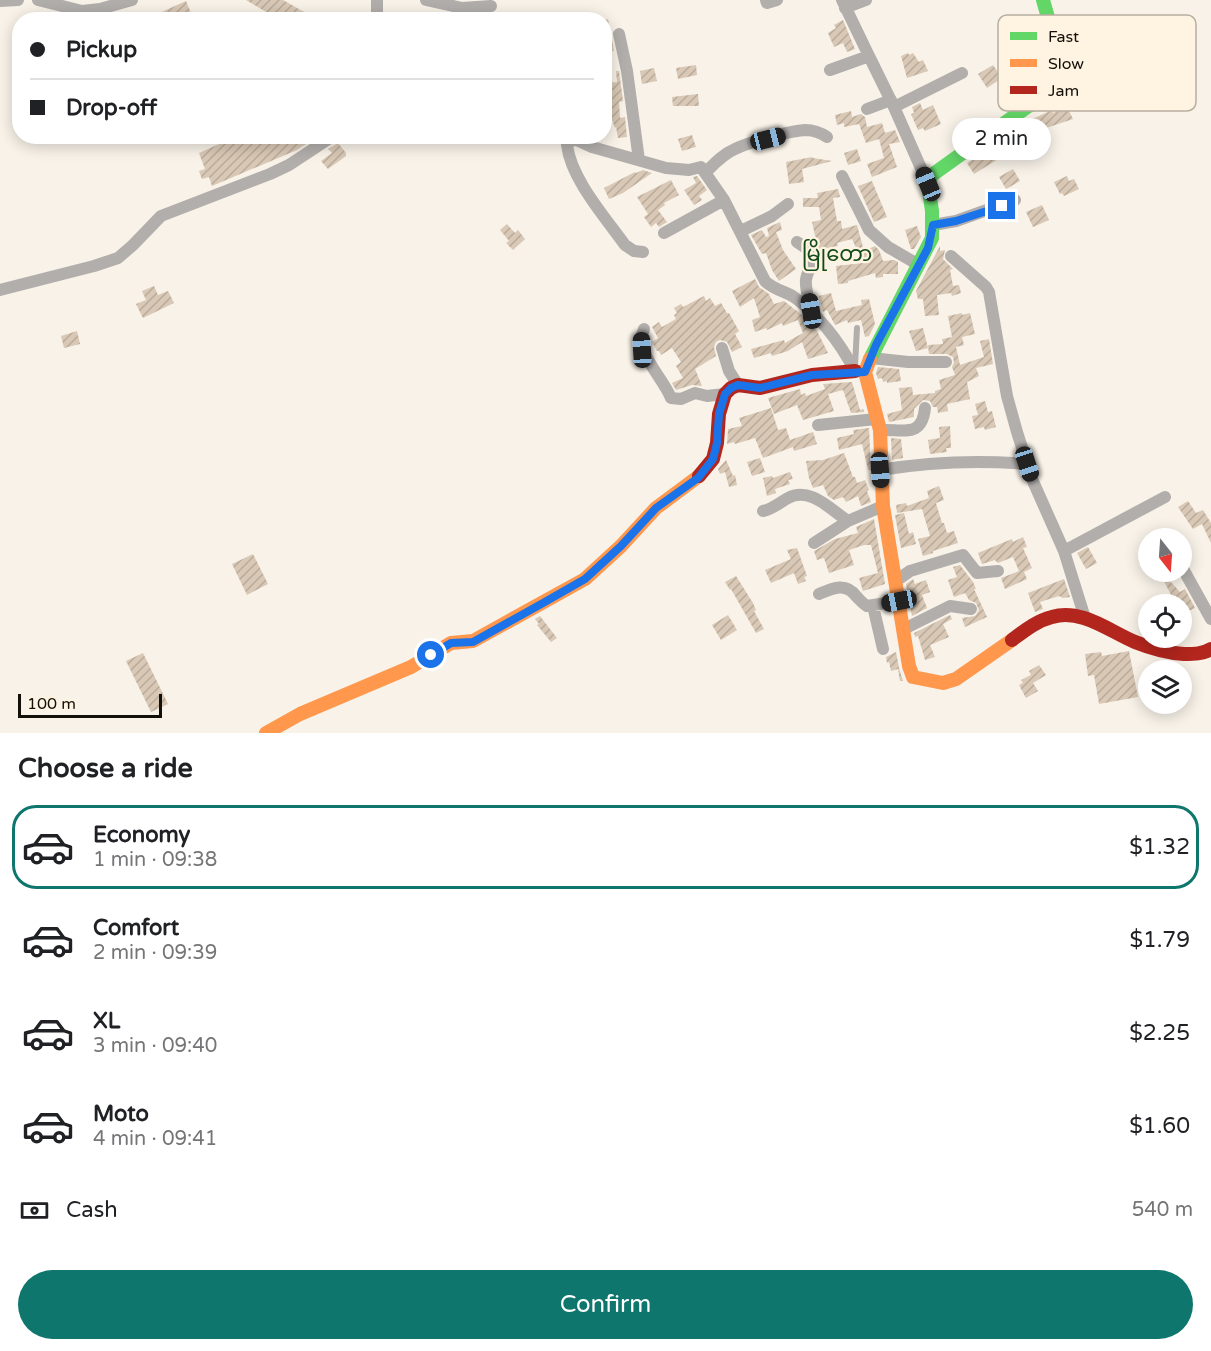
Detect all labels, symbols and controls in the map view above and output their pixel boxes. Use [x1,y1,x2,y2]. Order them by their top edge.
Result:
legend [998,15,1196,111]
text: Fast [1048,27,1079,47]
text: Pickup [66,37,137,63]
text: Slow [1048,54,1084,74]
text: Jam [1048,81,1079,101]
text: Drop-off [66,95,157,121]
callout: 2 min [952,119,1052,161]
car [748,126,788,152]
text: 2 min [975,127,1028,151]
car [913,164,943,204]
route end [988,192,1015,219]
district label: မြိုတော [802,238,872,271]
car [799,292,823,330]
car [632,332,652,368]
car [1013,444,1041,484]
car [870,451,890,489]
north arrow [1138,528,1192,582]
map controls [1138,528,1192,714]
car [880,589,918,613]
button: locate [1138,594,1192,648]
route start [417,641,444,668]
button: layers [1138,660,1192,714]
scale bar [18,691,162,718]
text: 100 m [27,694,76,714]
text: Choose a ride [18,752,193,785]
icon: car [21,820,75,874]
text: Economy [93,822,190,848]
text: $1.32 [1129,834,1190,860]
text: 1 min · 09:38 [93,848,217,872]
icon: car [21,913,75,967]
text: Comfort [93,915,179,941]
text: $1.79 [1129,927,1190,953]
text: 2 min · 09:39 [93,941,217,965]
icon: car [21,1006,75,1060]
text: XL [93,1008,120,1034]
text: $2.25 [1129,1020,1190,1046]
text: 3 min · 09:40 [93,1034,217,1058]
icon: car [21,1099,75,1153]
text: Moto [93,1101,149,1127]
text: $1.60 [1129,1113,1190,1139]
text: 4 min · 09:41 [93,1127,217,1151]
icon: cash [18,1194,51,1227]
text: Cash [66,1197,118,1223]
text: 540 m [1132,1198,1193,1222]
button: Confirm [18,1270,1193,1339]

